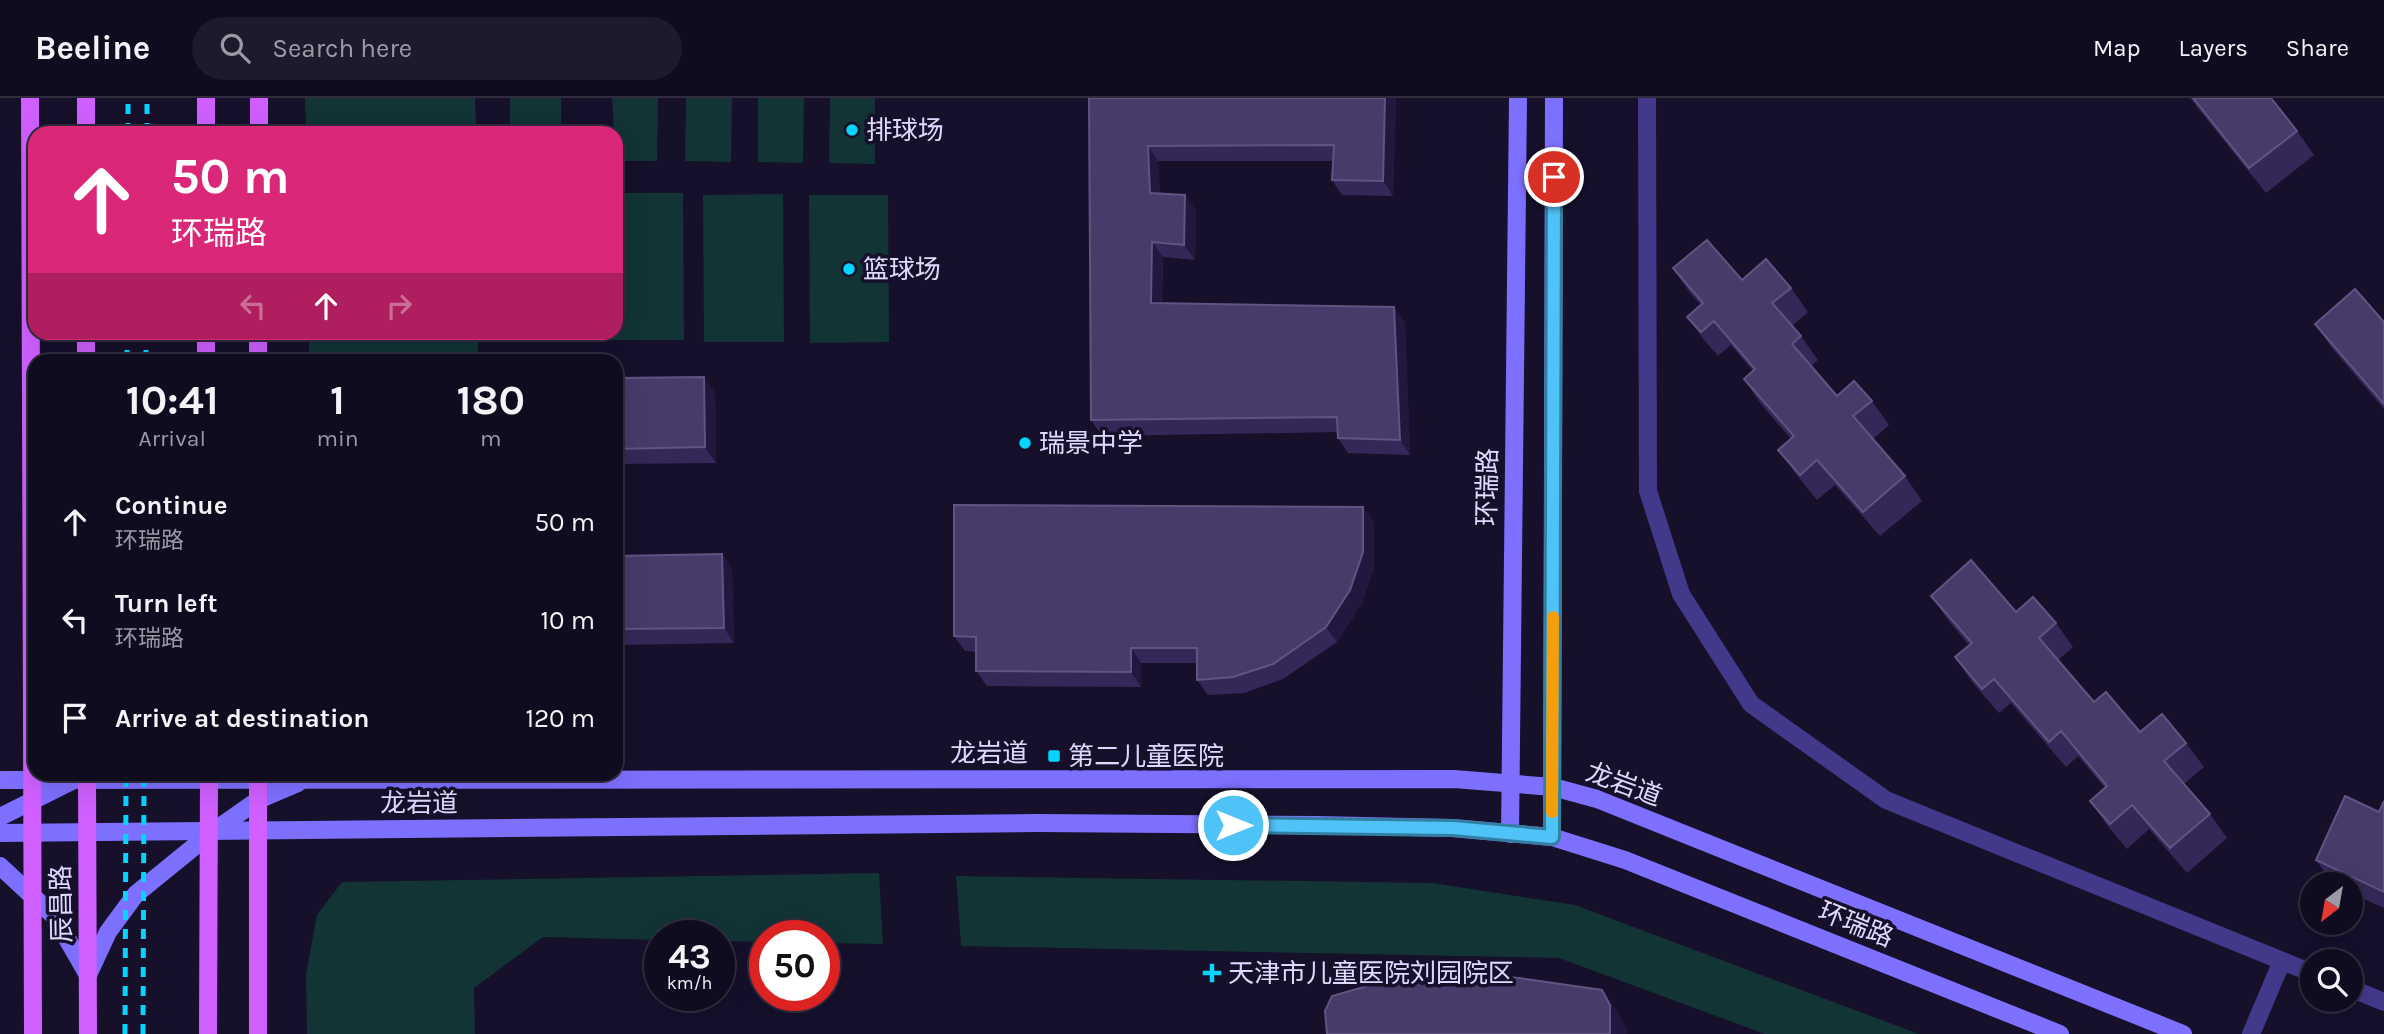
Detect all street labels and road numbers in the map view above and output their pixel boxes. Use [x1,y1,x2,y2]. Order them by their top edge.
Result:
street label: 环瑞路 [1471,448,1504,526]
street label: 龙岩道 [950,738,1028,769]
street label: 龙岩道 [1582,757,1666,812]
street label: 龙岩道 [380,788,458,819]
street label: 辰昌路 [45,865,78,943]
street label: 环瑞路 [1814,895,1898,953]

